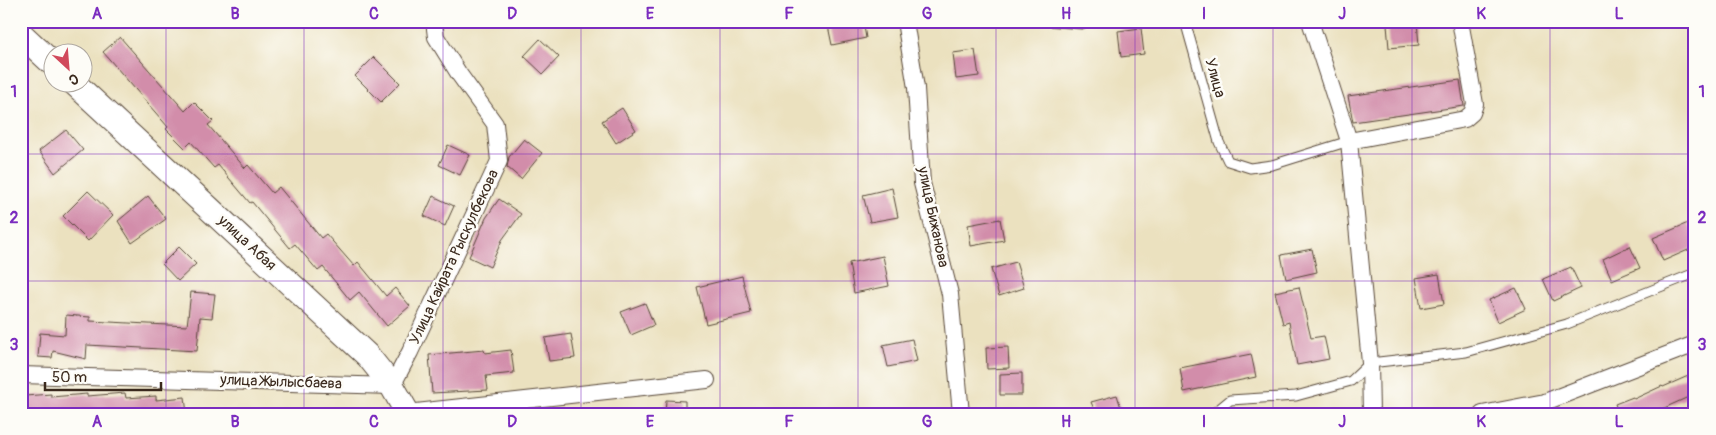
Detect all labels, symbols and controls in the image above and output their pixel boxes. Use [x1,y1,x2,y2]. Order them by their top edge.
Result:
text: A [92,4,103,24]
text: B [230,4,240,24]
text: C [369,4,379,24]
text: D [507,4,517,24]
text: E [646,4,655,24]
text: F [784,4,794,24]
text: G [922,4,933,24]
text: H [1061,4,1071,24]
text: I [1202,4,1206,24]
text: J [1338,4,1346,24]
text: K [1476,4,1486,24]
text: L [1614,4,1624,24]
north arrow [42,42,92,92]
street label: Улица [1200,56,1230,100]
text: С [66,70,81,89]
text: 1 [11,82,17,102]
text: 1 [1699,82,1705,102]
street label: улица Бижанова [913,164,953,269]
street label: Улица Кайрата Рыскулбекова [405,167,503,347]
text: 2 [10,208,19,228]
text: 2 [1698,208,1707,228]
street label: улица Абая [213,210,280,275]
text: 3 [10,335,19,355]
text: 3 [1698,335,1707,355]
scale bar [45,360,161,392]
text: 50 m [52,368,87,387]
street label: улица Жылысбаева [219,370,342,394]
text: A [92,412,103,432]
text: B [230,412,240,432]
text: C [369,412,379,432]
text: D [507,412,517,432]
text: E [646,412,655,432]
text: F [784,412,794,432]
text: G [922,412,933,432]
text: H [1061,412,1071,432]
text: I [1202,412,1206,432]
text: J [1338,412,1346,432]
text: K [1476,412,1486,432]
text: L [1614,412,1624,432]

